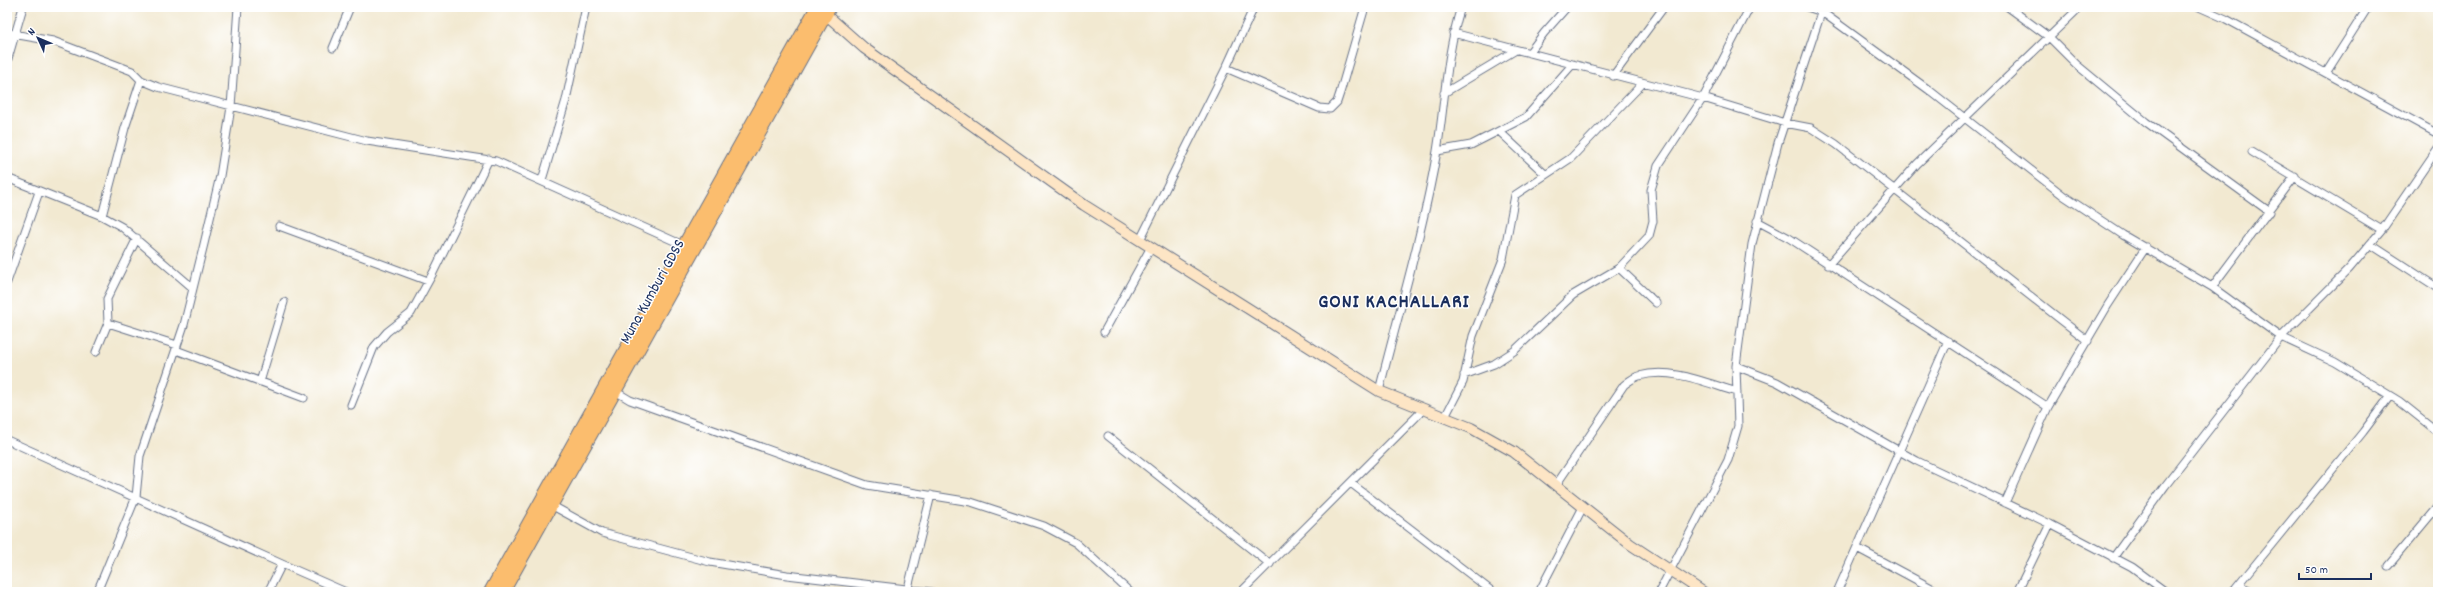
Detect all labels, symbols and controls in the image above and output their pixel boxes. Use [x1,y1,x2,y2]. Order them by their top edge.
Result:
north arrow [18,18,58,58]
text: N [25,25,40,40]
street label: Muna Kumburi GDSS [615,235,691,349]
district label: GONI KACHALLARI [1318,289,1470,317]
scale bar [2299,555,2371,581]
text: 50 m [2305,562,2328,579]

